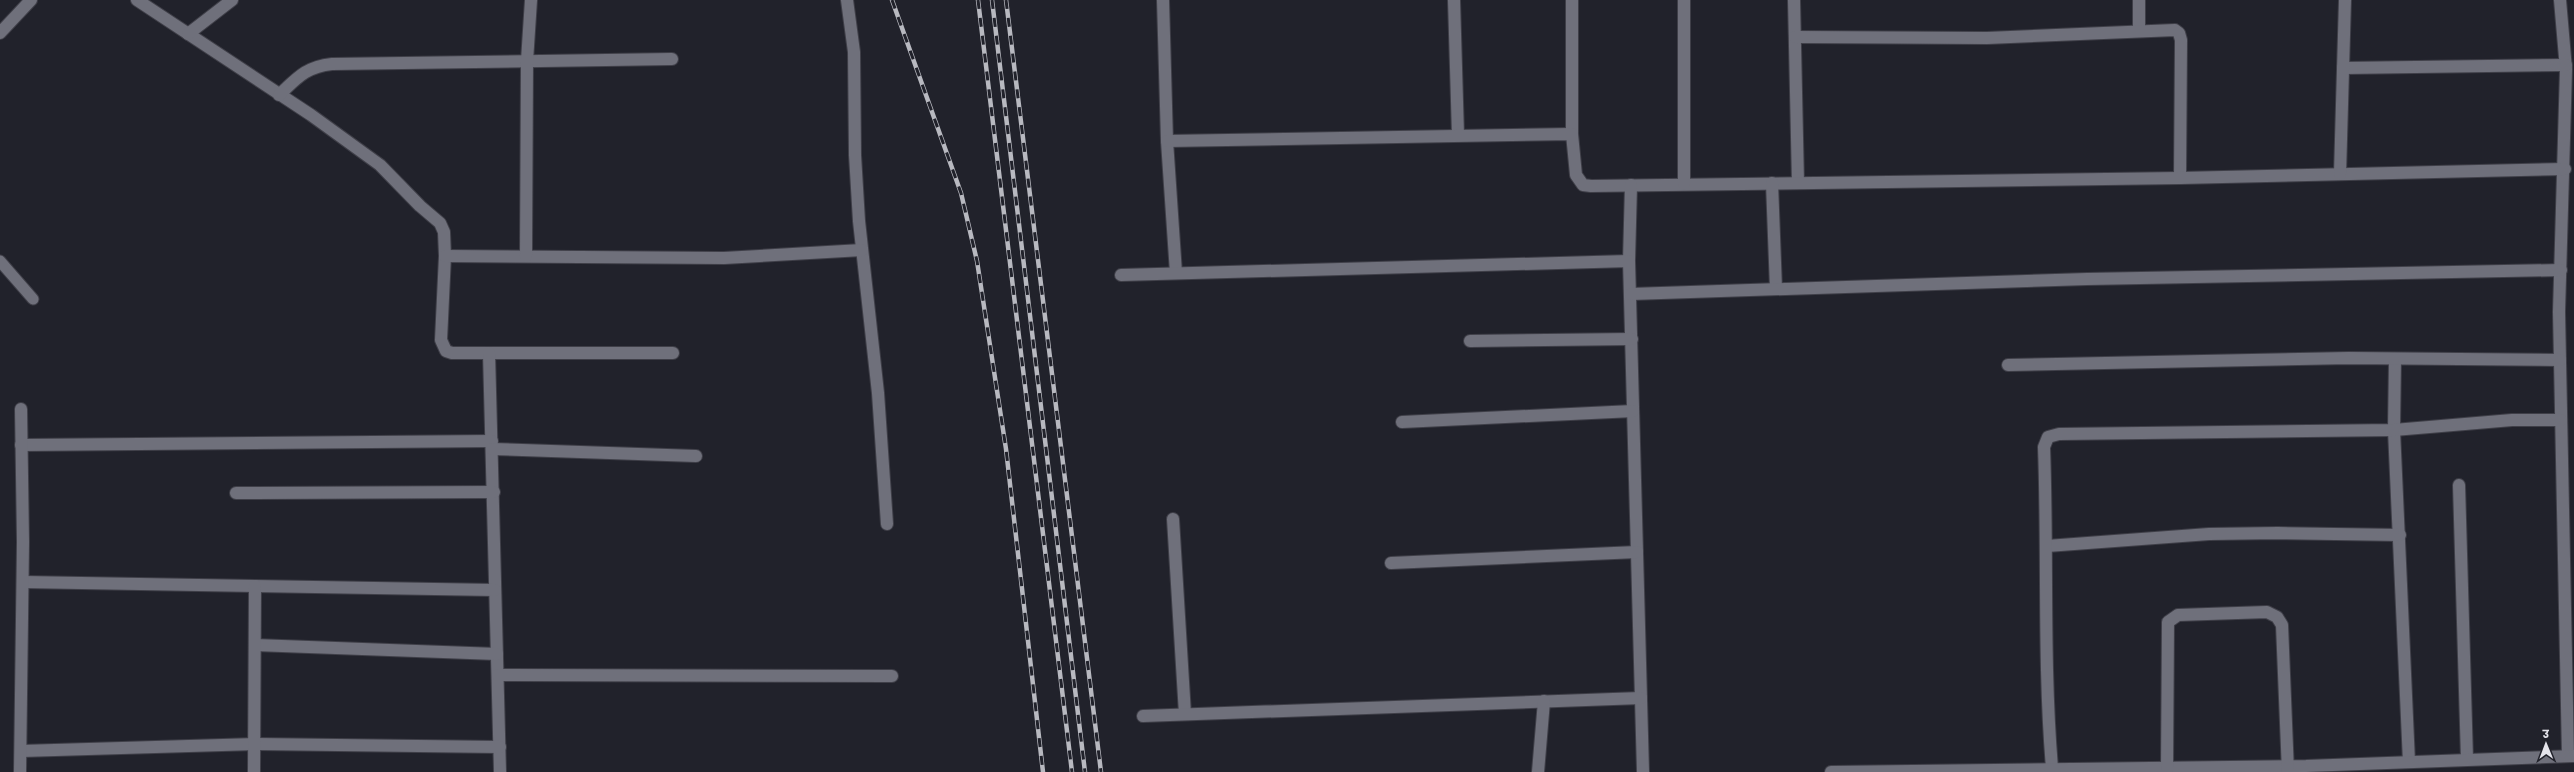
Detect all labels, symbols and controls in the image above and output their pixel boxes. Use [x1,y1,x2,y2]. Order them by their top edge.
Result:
north arrow [2526,724,2566,764]
text: उ [2542,726,2550,742]

